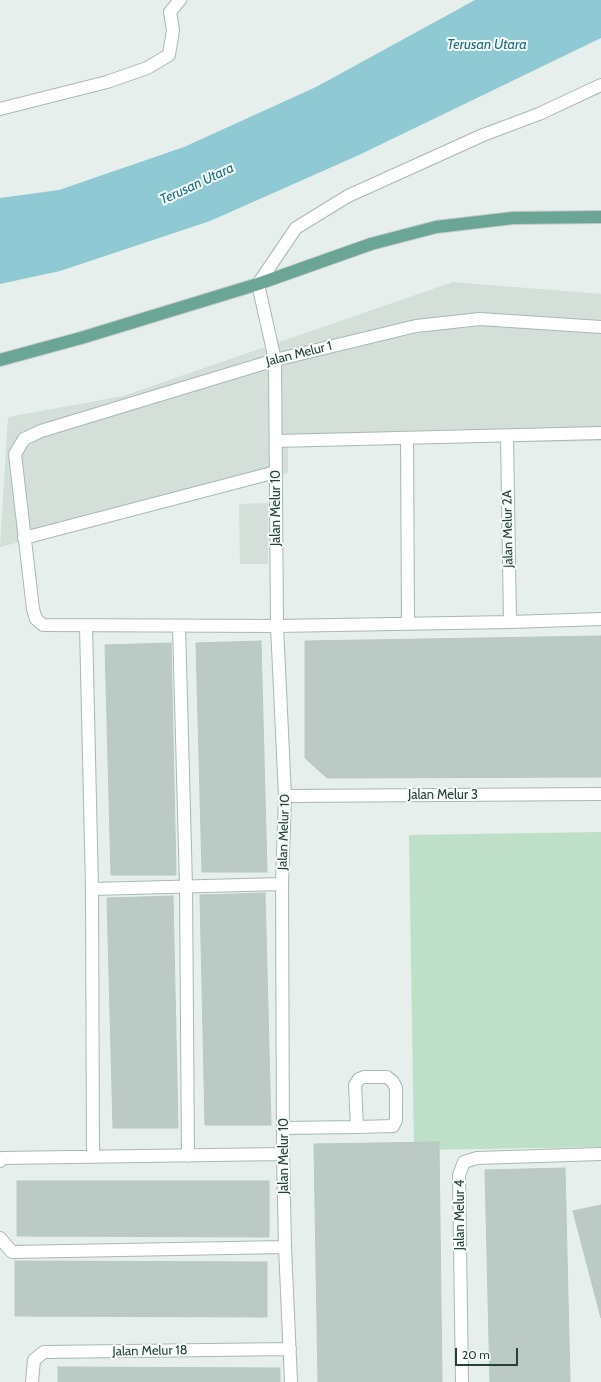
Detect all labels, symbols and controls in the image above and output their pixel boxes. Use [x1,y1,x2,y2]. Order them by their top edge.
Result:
water label: Terusan Utara [447,37,527,53]
water label: Terusan Utara [157,160,237,208]
street label: Jalan Melur 1 [265,338,333,370]
street label: Jalan Melur 10 [268,470,284,546]
street label: Jalan Melur 2A [500,490,516,568]
street label: Jalan Melur 3 [408,787,478,803]
street label: Jalan Melur 10 [275,794,293,870]
street label: Jalan Melur 10 [276,1118,292,1194]
street label: Jalan Melur 4 [452,1180,468,1250]
scale bar [457,1340,520,1366]
street label: Jalan Melur 18 [112,1343,188,1359]
text: 20 m [462,1347,490,1362]

